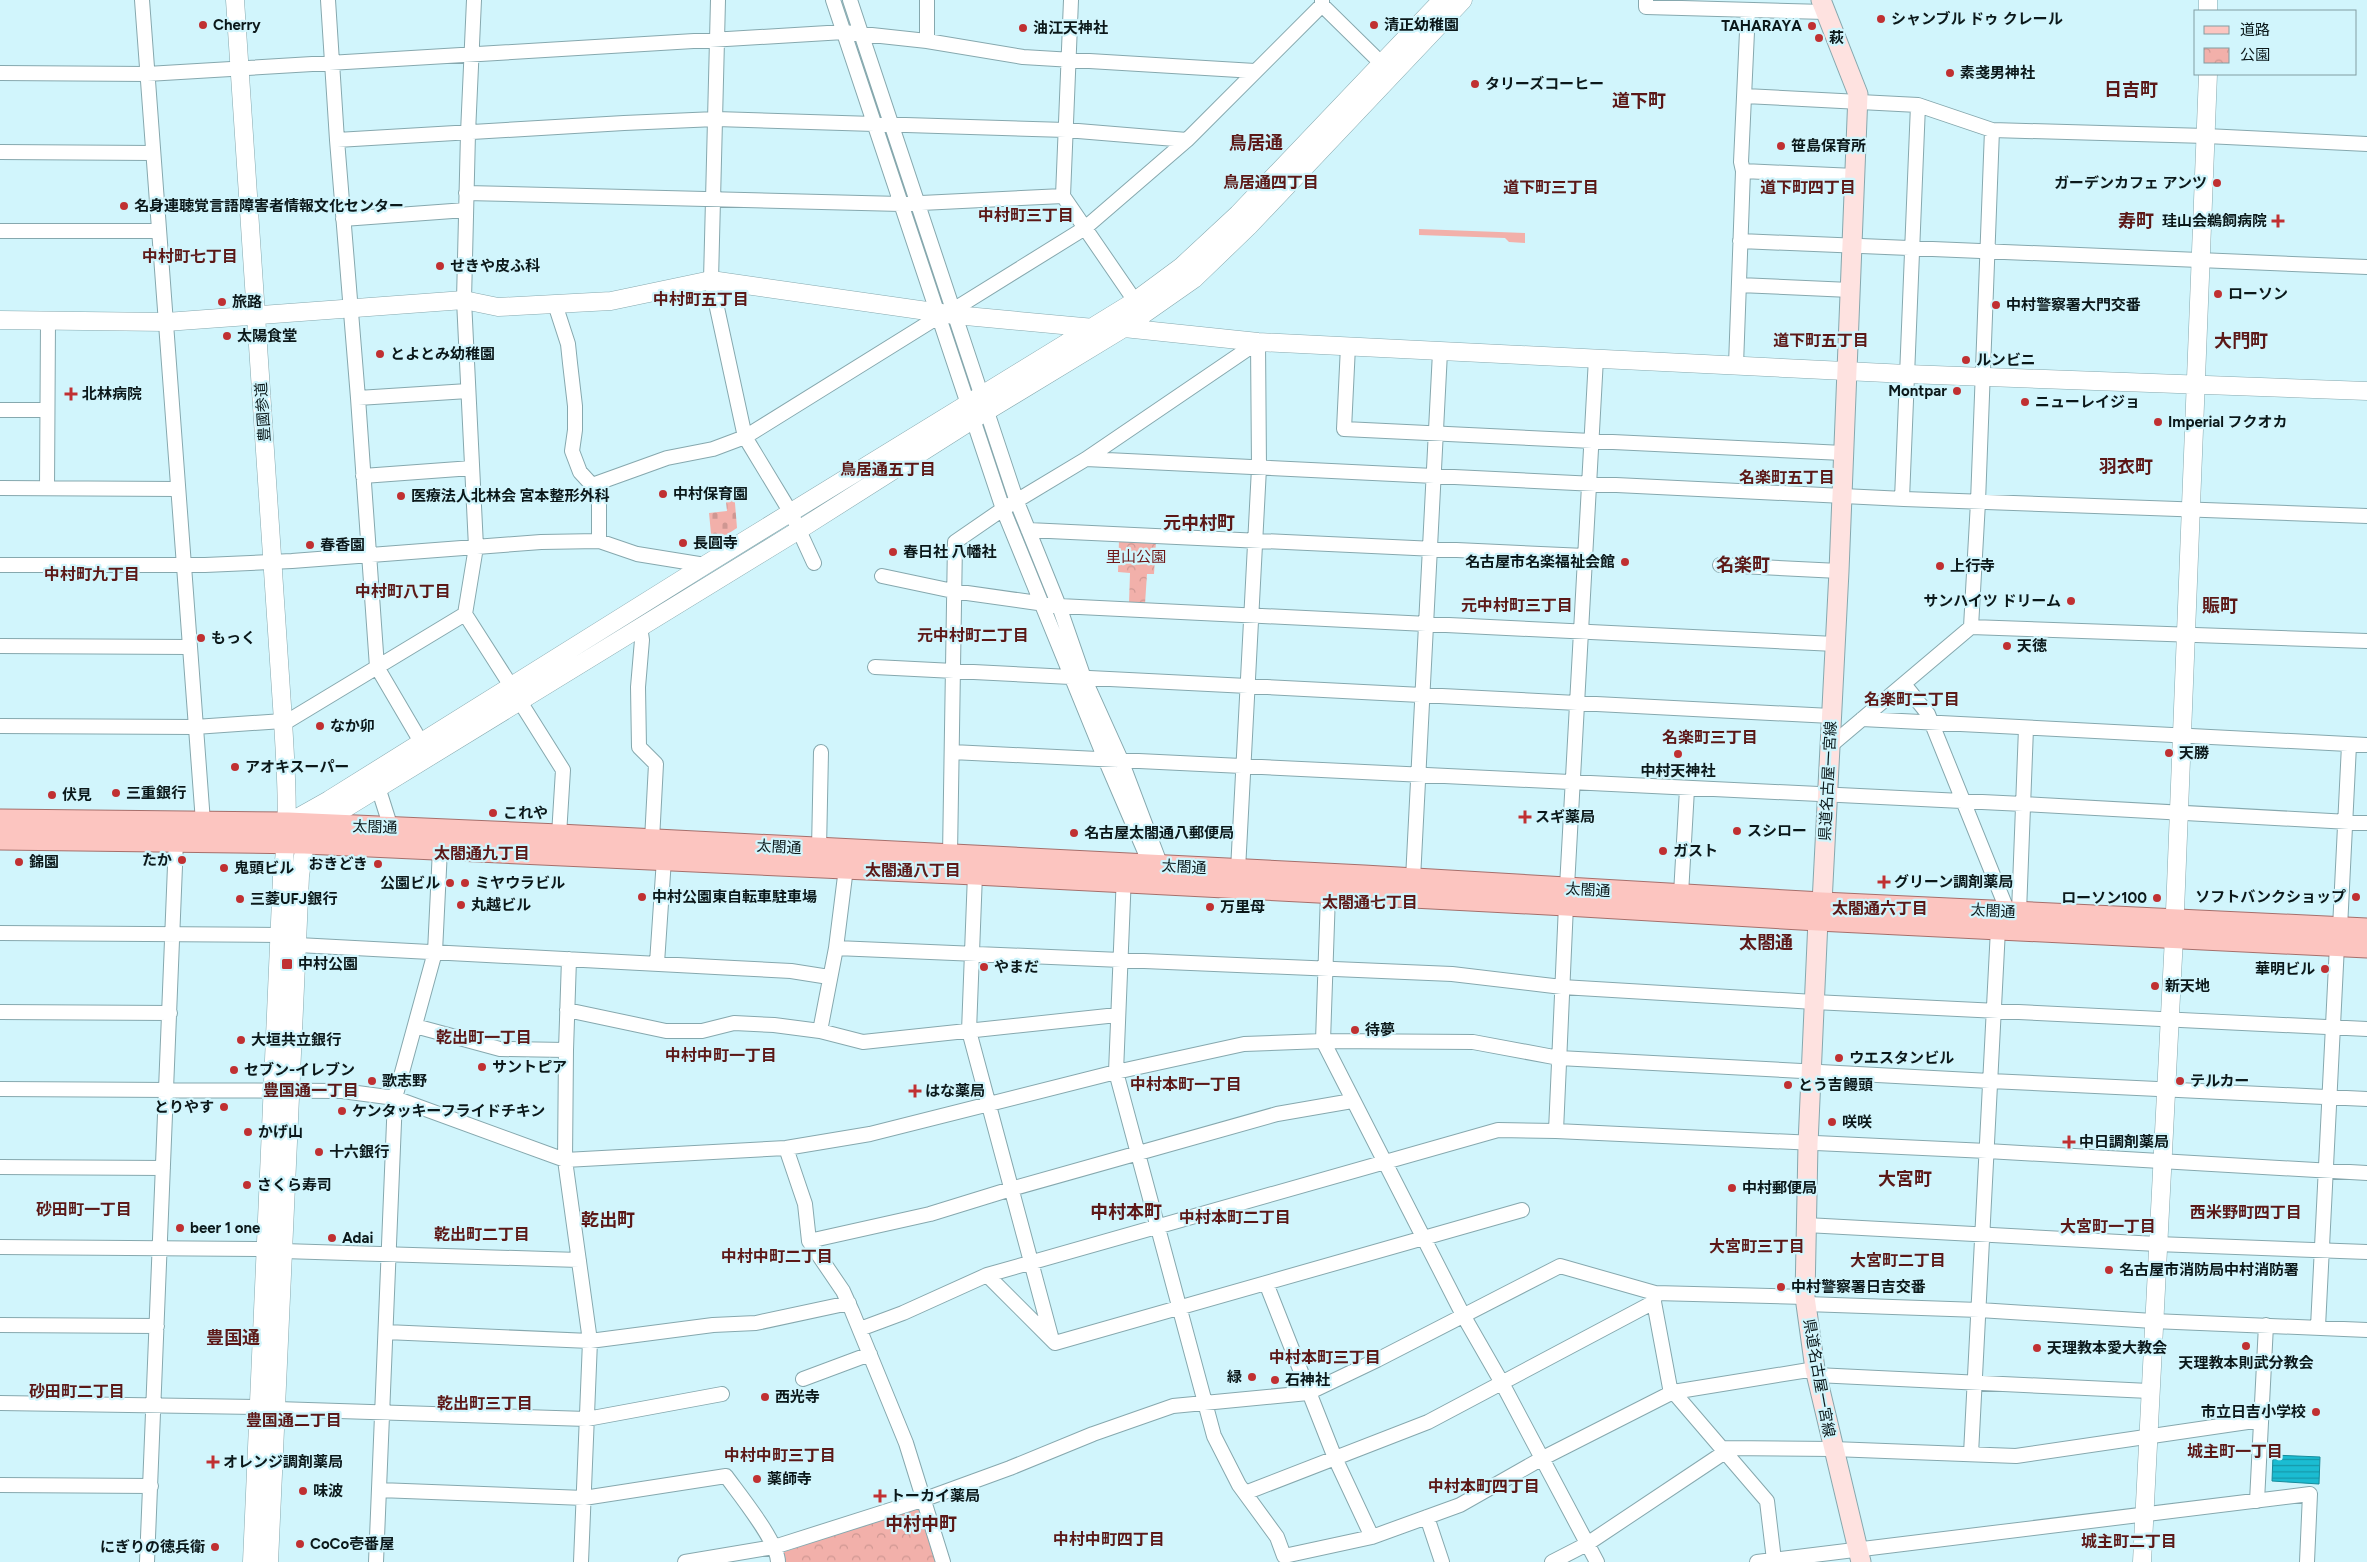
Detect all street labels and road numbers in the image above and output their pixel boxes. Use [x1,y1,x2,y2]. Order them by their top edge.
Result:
street label: 豊國参道 [252,381,274,443]
street label: 県道名古屋一宮線 [1816,721,1840,841]
street label: 太閤通 [352,817,398,837]
street label: 太閤通 [756,837,802,857]
street label: 太閤通 [1161,857,1207,877]
street label: 太閤通 [1565,880,1611,900]
street label: 太閤通 [1970,901,2016,921]
street label: 県道名古屋一宮線 [1800,1317,1838,1439]

